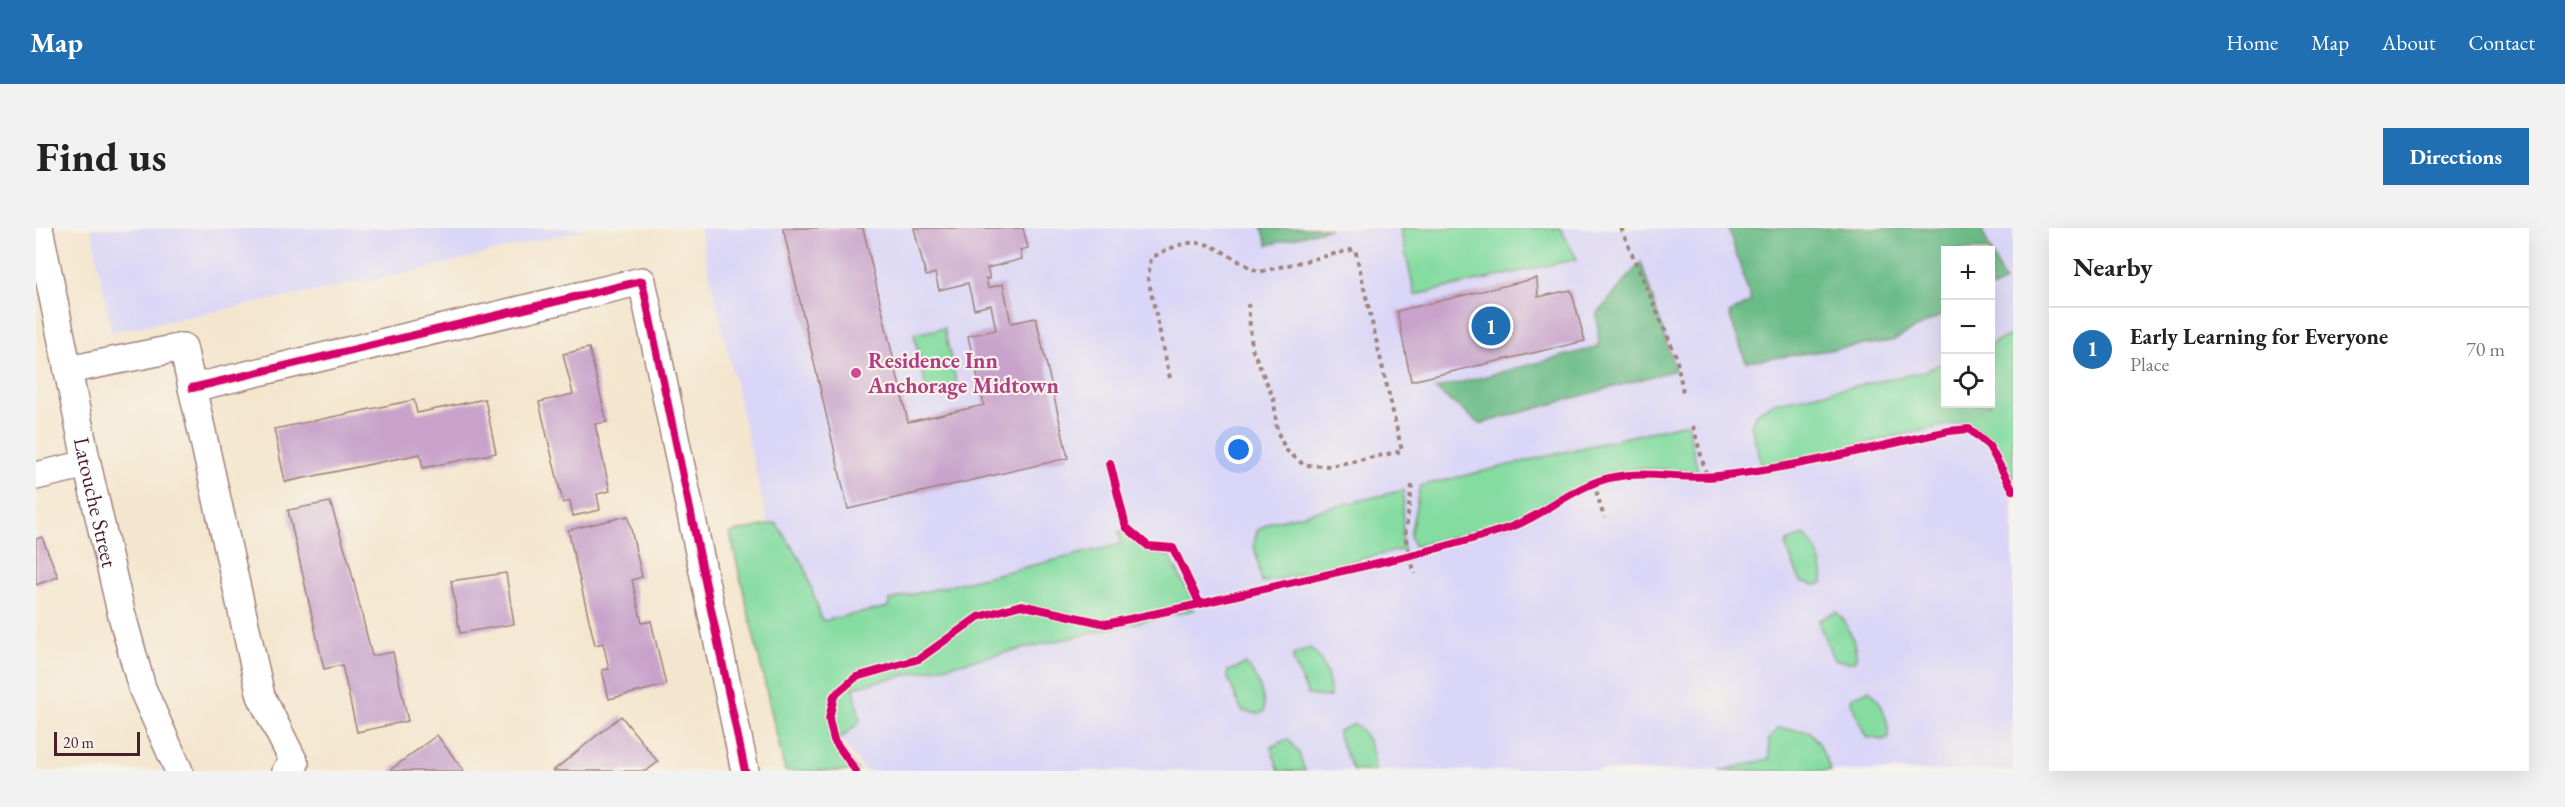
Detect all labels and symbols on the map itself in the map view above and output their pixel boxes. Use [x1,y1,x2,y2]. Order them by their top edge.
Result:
pin: 1 [1472,304,1510,348]
place label: Residence Inn Anchorage Midtown [867,346,1059,400]
marker: Residence Inn Anchorage Midtown [849,366,863,380]
street label: Latouche Street [67,434,125,570]
your location [1224,435,1253,464]
scale bar [54,729,140,756]

